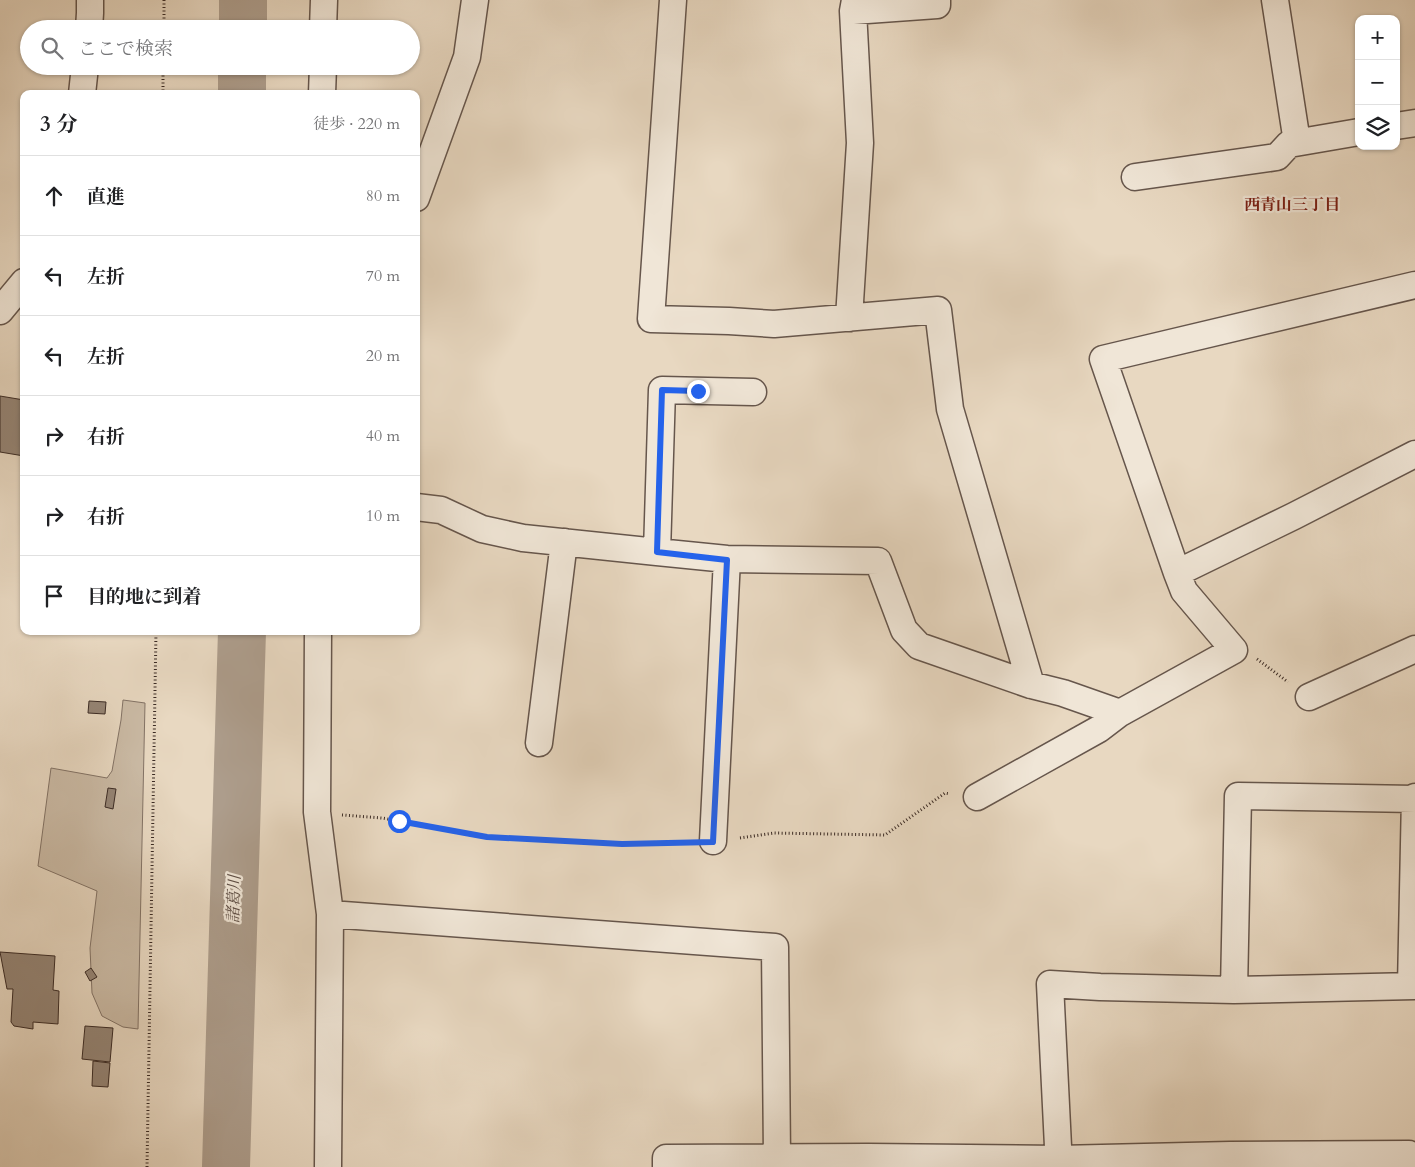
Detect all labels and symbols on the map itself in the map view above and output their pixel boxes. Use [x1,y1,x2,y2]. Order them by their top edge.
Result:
district label: 西青山三丁目 [1244,194,1340,216]
route end [687,380,710,403]
route start [388,810,411,833]
water label: 諸葛川 [222,873,246,923]

